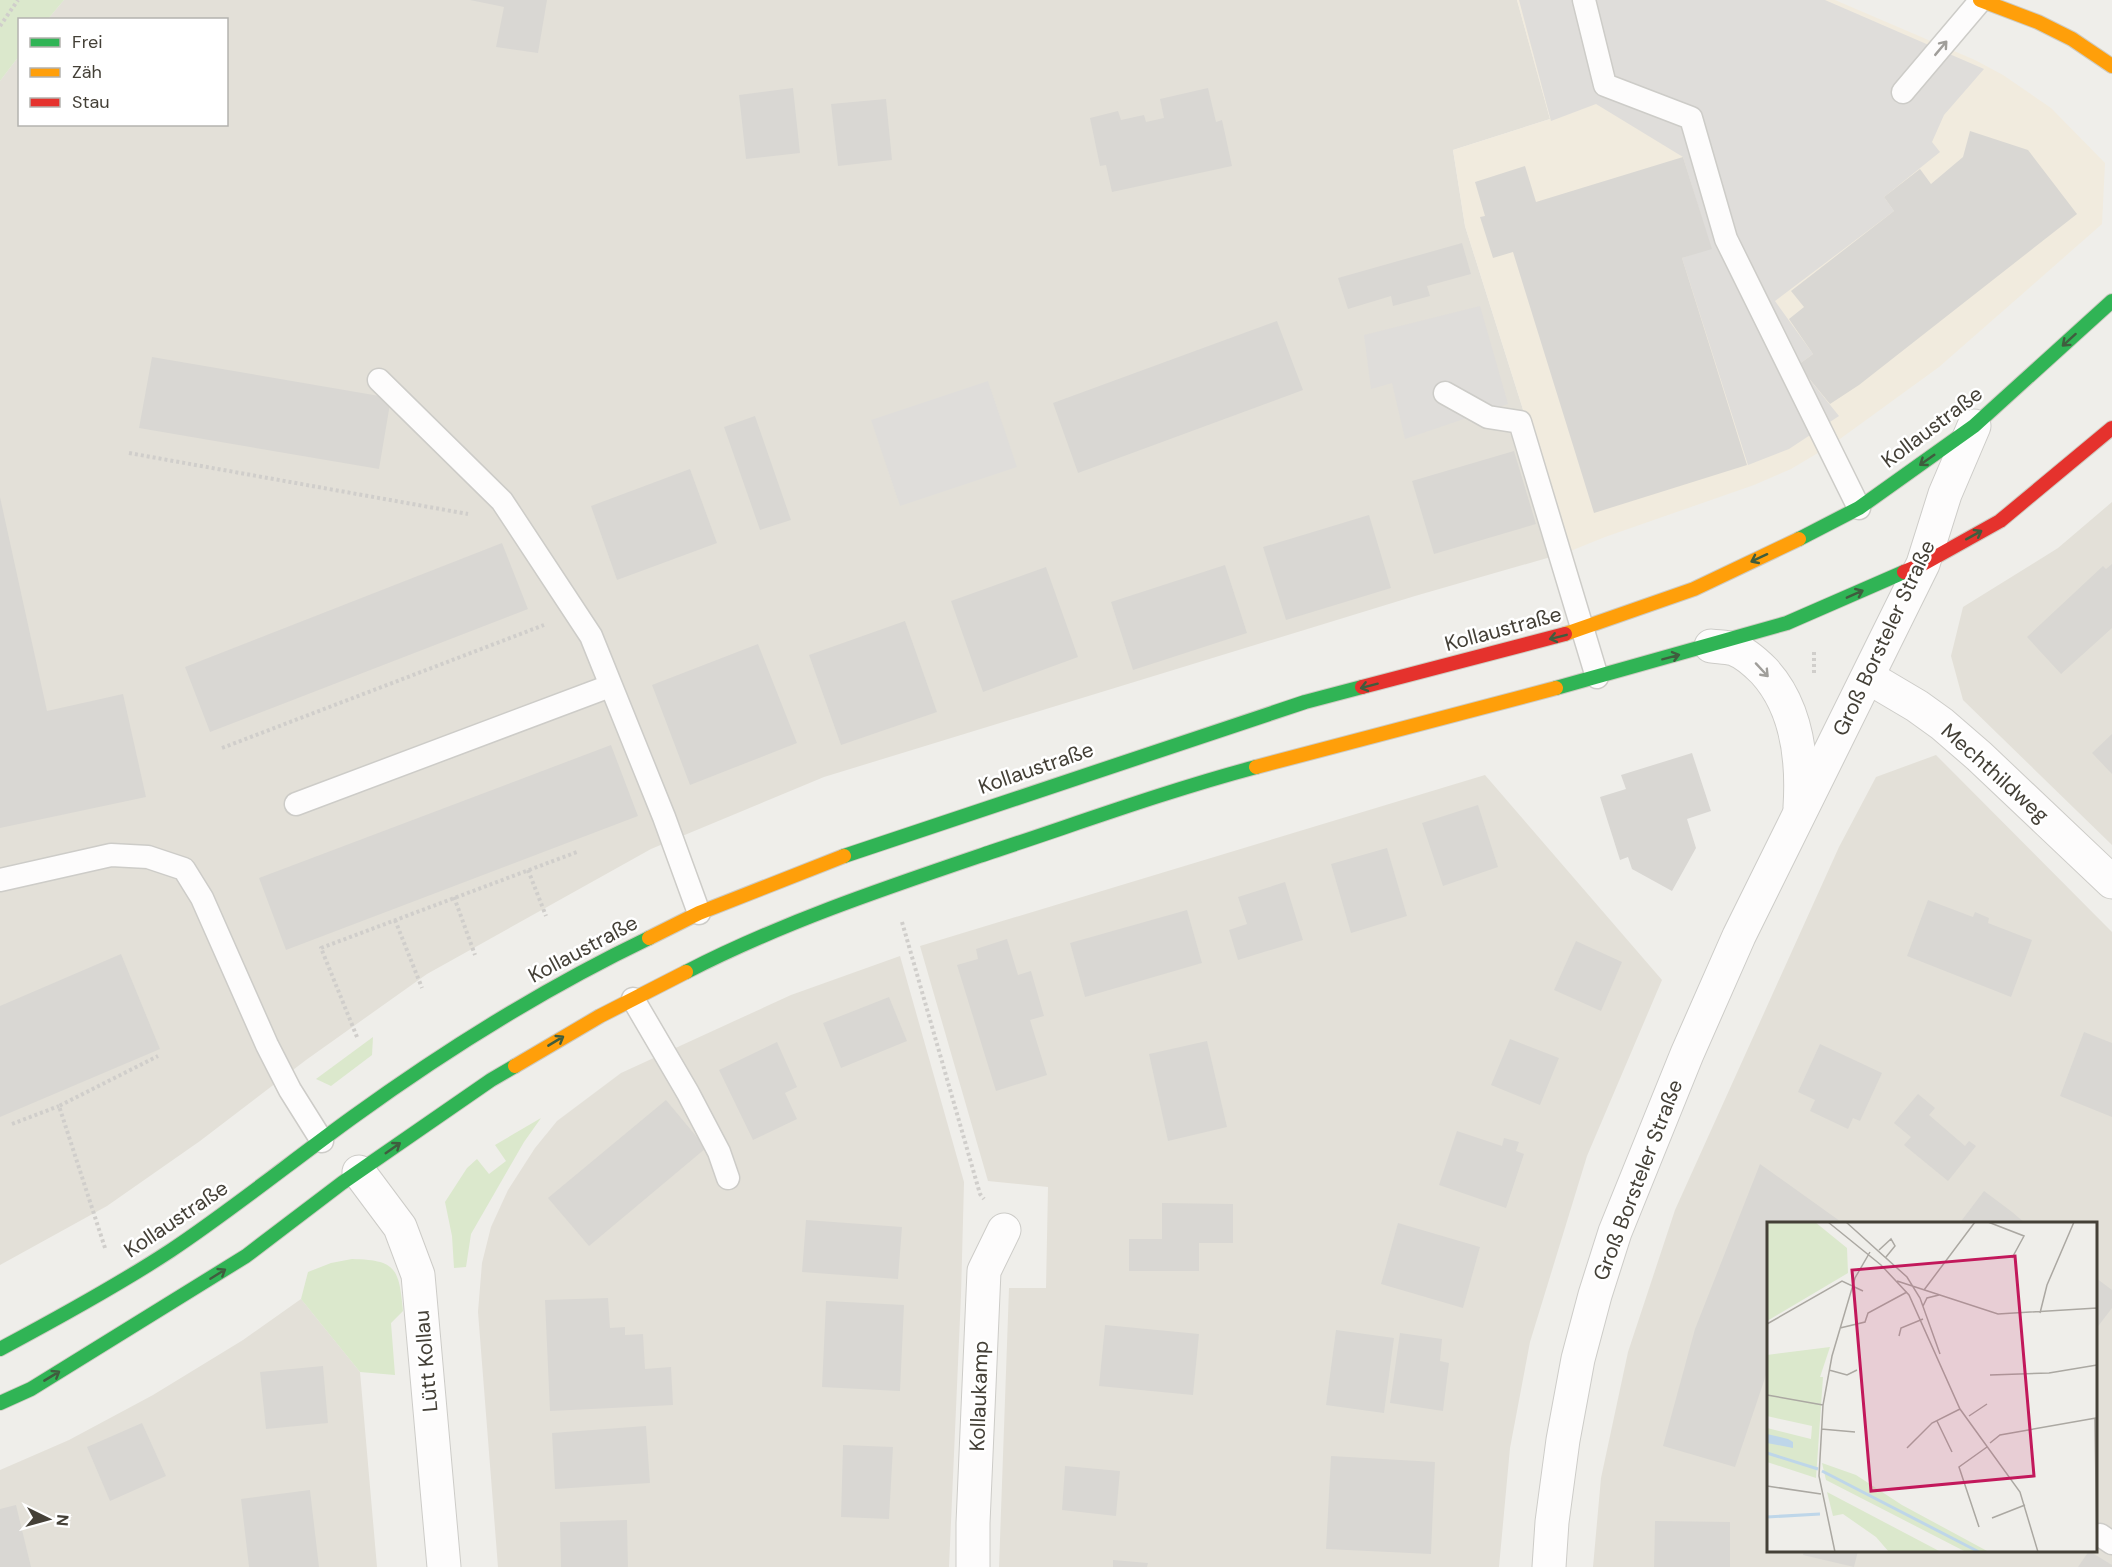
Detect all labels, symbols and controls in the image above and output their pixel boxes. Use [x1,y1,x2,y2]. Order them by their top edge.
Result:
legend [18,18,228,126]
text: Frei [72,30,103,54]
one-way arrow [1934,41,1948,56]
text: Zäh [72,60,102,84]
text: Stau [72,90,110,114]
one-way arrow [2061,333,2076,348]
street label: Kollaustraße [1876,380,1988,474]
one-way arrow [1919,454,1935,466]
one-way arrow [1965,529,1983,540]
street label: Groß Borsteler Straße [1826,535,1942,740]
one-way arrow [1750,552,1768,564]
one-way arrow [1846,588,1864,599]
street label: Kollaustraße [1441,600,1565,658]
one-way arrow [1549,631,1568,643]
one-way arrow [1661,651,1680,662]
one-way arrow [1755,662,1769,677]
one-way arrow [1360,680,1379,692]
street label: Mechthildweg [1935,717,2055,829]
street label: Kollaustraße [975,735,1097,801]
street label: Kollaustraße [524,908,643,990]
one-way arrow [547,1035,564,1047]
street label: Groß Borsteler Straße [1587,1075,1689,1284]
one-way arrow [385,1142,401,1154]
street label: Kollaustraße [118,1174,234,1264]
inset map [1767,1222,2097,1552]
one-way arrow [209,1267,226,1279]
street label: Lütt Kollau [408,1309,444,1413]
street label: Kollaukamp [963,1340,995,1452]
one-way arrow [43,1370,60,1382]
north arrow [18,1489,78,1549]
text: N [51,1514,73,1527]

